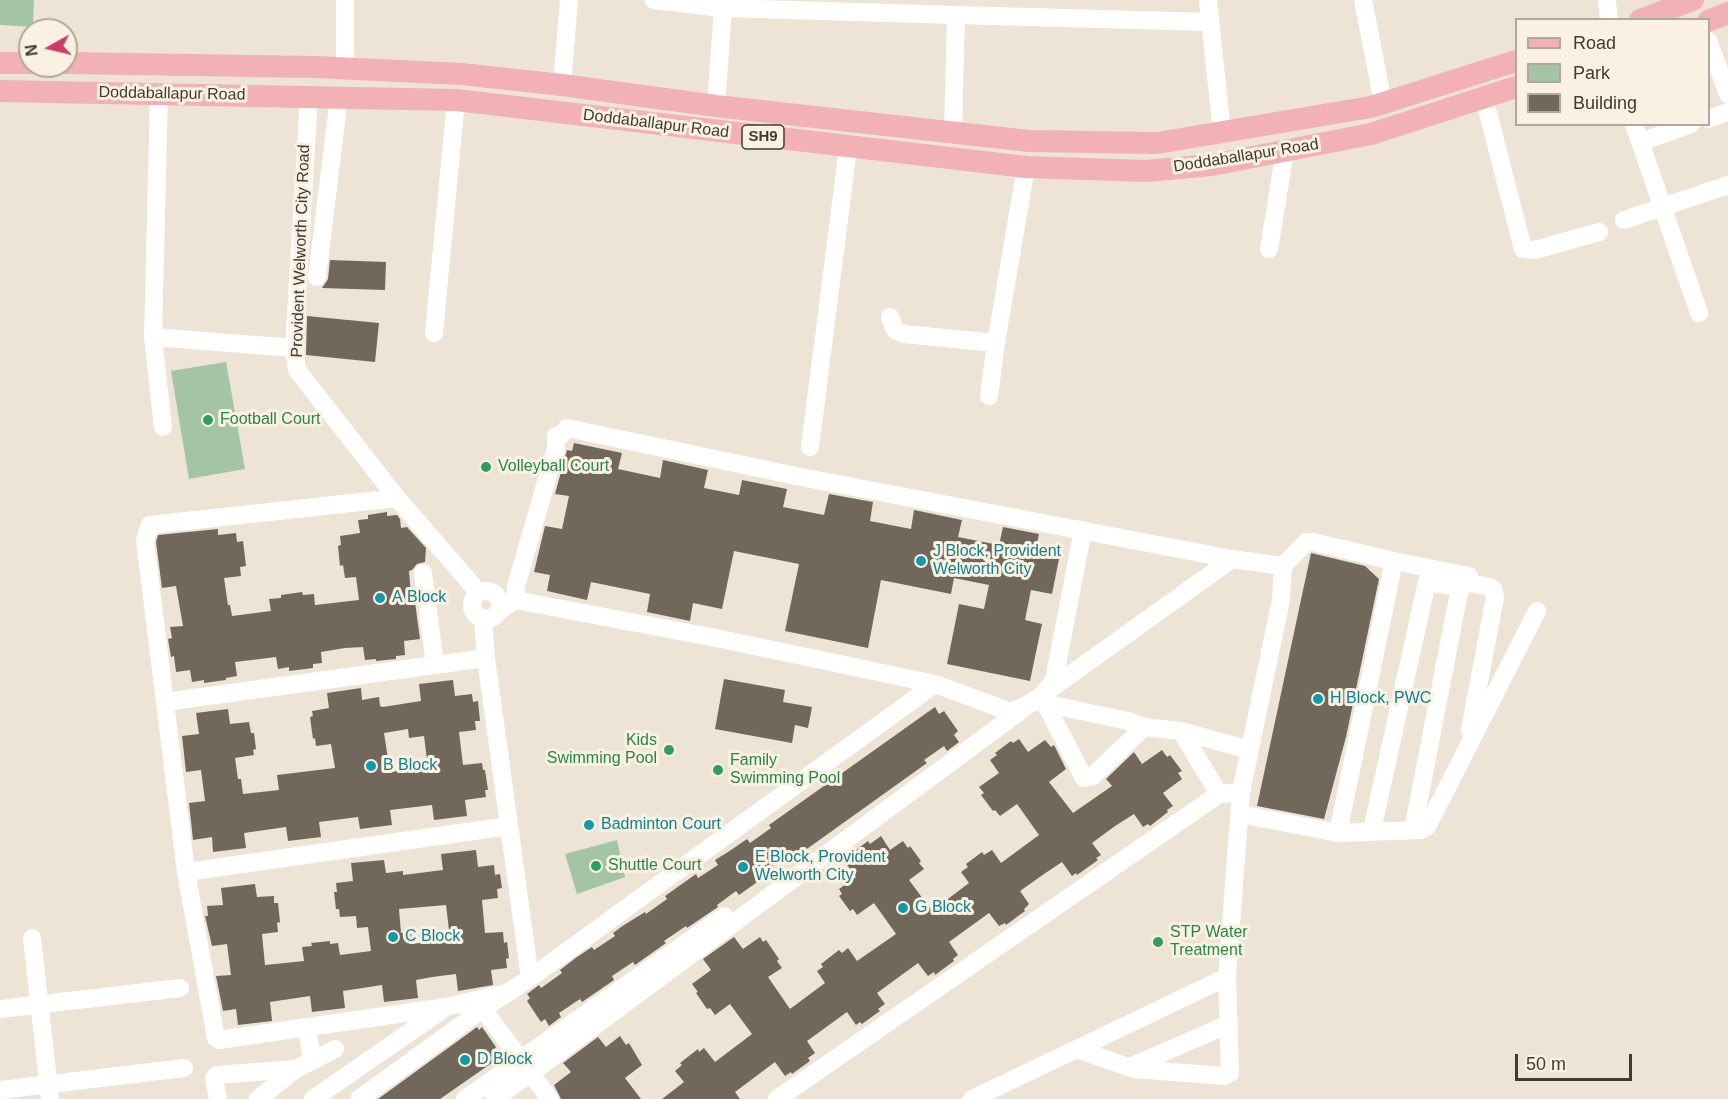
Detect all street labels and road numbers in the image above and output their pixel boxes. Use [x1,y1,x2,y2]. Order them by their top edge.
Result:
street label: Doddaballapur Road [98,83,246,105]
street label: Doddaballapur Road [582,106,730,142]
road number: SH9 [742,125,784,149]
street label: Doddaballapur Road [1172,135,1320,177]
street label: Provident Welworth City Road [288,144,314,358]

